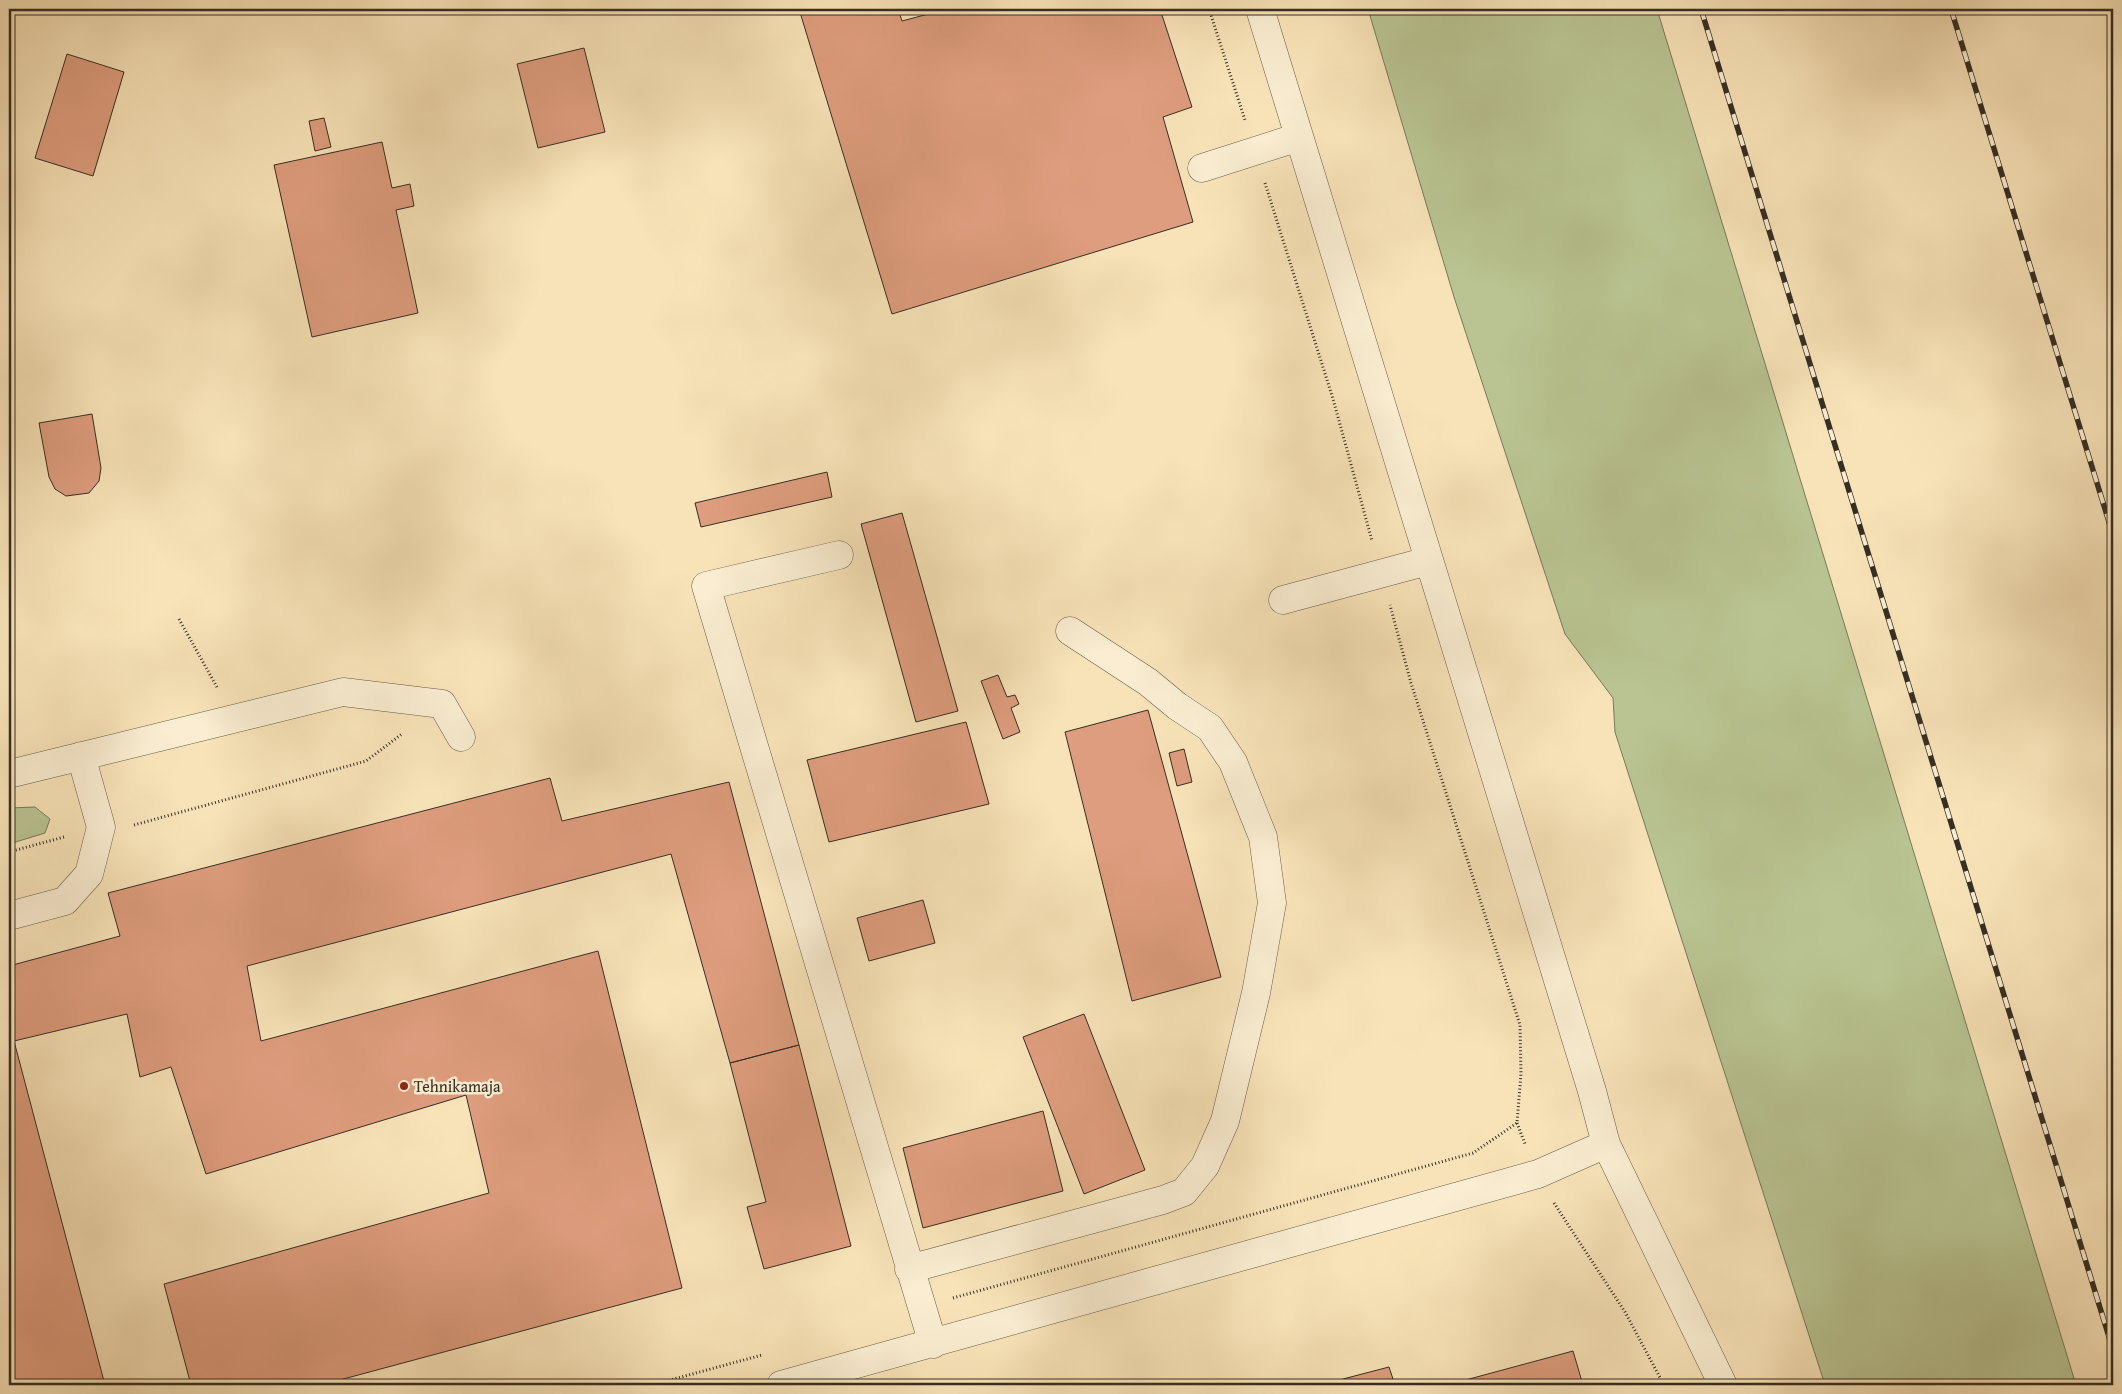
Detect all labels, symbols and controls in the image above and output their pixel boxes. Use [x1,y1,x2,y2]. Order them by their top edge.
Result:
place label: Tehnikamaja [414,1074,501,1098]
marker: Tehnikamaja [398,1080,410,1092]

